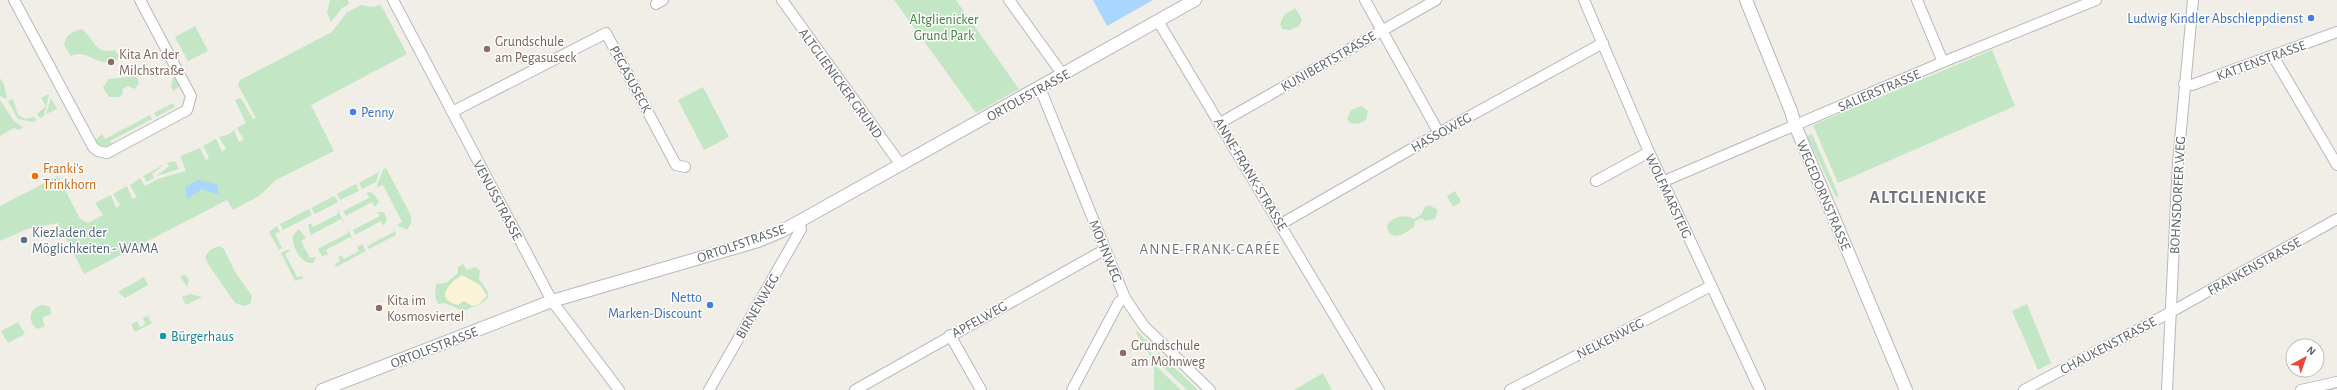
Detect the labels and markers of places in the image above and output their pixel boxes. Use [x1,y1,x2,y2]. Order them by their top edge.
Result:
place label: Ludwig Kindler Abschleppdienst [2127,12,2304,26]
marker: Ludwig Kindler Abschleppdienst [2306,13,2316,23]
place label: Grundschule am Pegasuseck [495,35,577,65]
marker: Grundschule am Pegasuseck [482,44,492,54]
place label: Kita An der Milchstraße [119,48,184,78]
marker: Kita An der Milchstraße [106,57,116,67]
place label: Penny [361,106,394,120]
marker: Penny [348,107,358,117]
place label: Franki's Trinkhorn [43,162,96,192]
marker: Franki's Trinkhorn [30,171,40,181]
place label: Kiezladen der Möglichkeiten - WAMA [32,226,158,256]
marker: Kiezladen der Möglichkeiten - WAMA [19,235,29,245]
place label: Netto Marken-Discount [608,291,703,321]
place label: Kita im Kosmosviertel [387,294,464,324]
marker: Netto Marken-Discount [705,300,715,310]
marker: Kita im Kosmosviertel [374,303,384,313]
place label: Bürgerhaus [171,330,234,344]
marker: Bürgerhaus [158,331,168,341]
place label: Grundschule am Mohnweg [1131,339,1205,369]
marker: Grundschule am Mohnweg [1118,348,1128,358]

